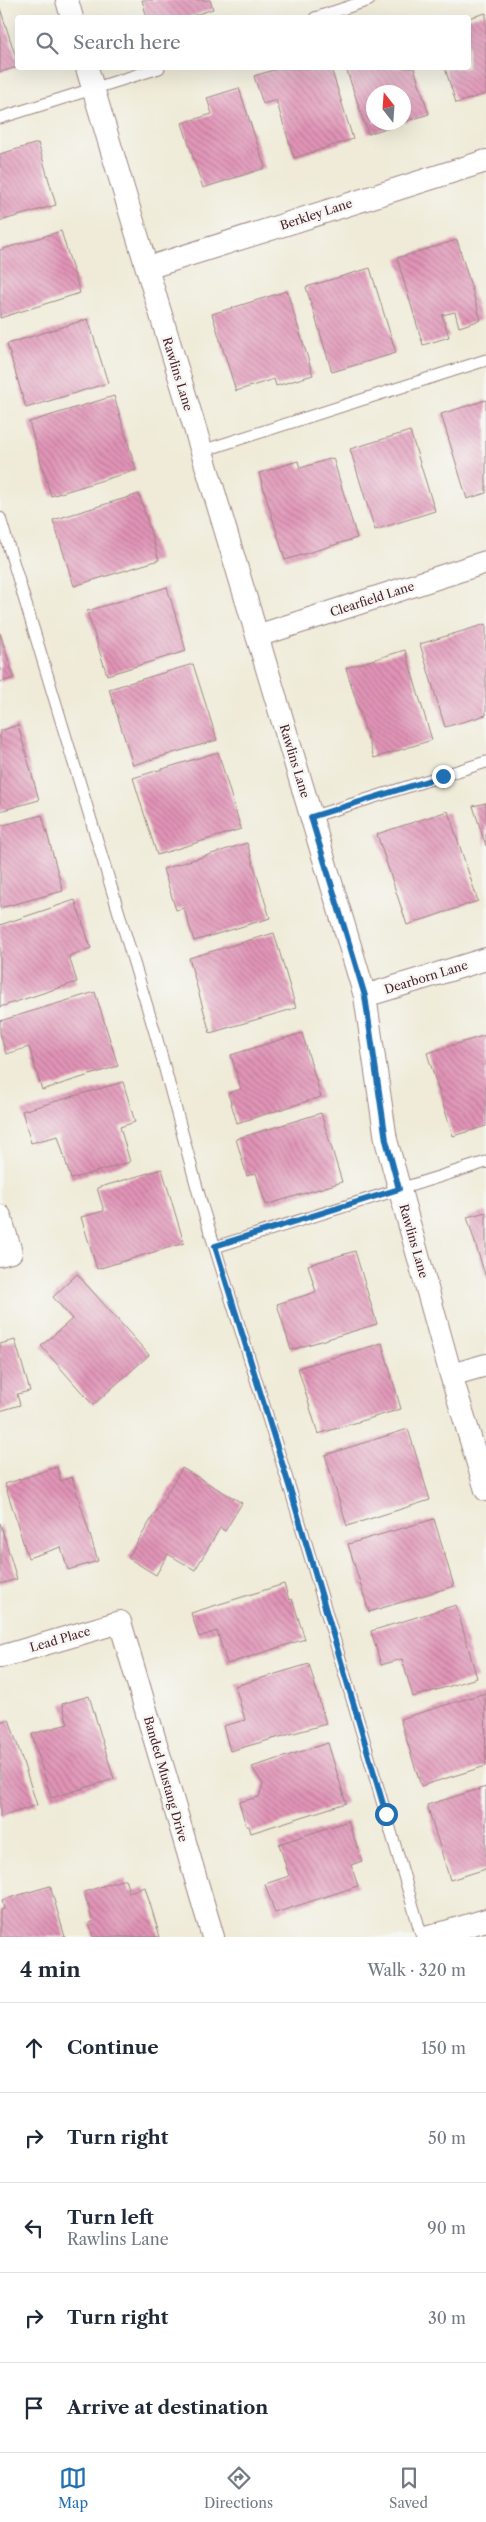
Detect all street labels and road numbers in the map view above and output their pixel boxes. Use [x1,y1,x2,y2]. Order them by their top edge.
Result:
street label: Berkley Lane [278,195,354,233]
street label: Rawlins Lane [160,335,196,413]
street label: Clearfield Lane [328,578,416,620]
street label: Rawlins Lane [277,722,313,800]
street label: Dearborn Lane [382,957,470,997]
street label: Rawlins Lane [396,1202,432,1280]
street label: Lead Place [28,1623,92,1655]
street label: Banded Mustang Drive [141,1714,191,1844]

